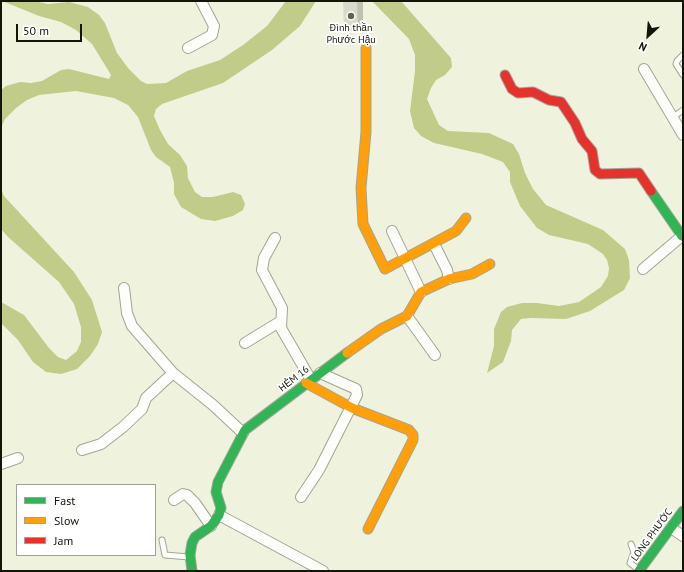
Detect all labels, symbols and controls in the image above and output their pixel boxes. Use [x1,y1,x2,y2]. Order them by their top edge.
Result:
marker: Đình thần Phước Hậu [346,11,356,21]
scale bar [18,16,84,42]
north arrow [628,16,668,56]
place label: Đình thần Phước Hậu [326,22,376,46]
text: 50 m [23,23,49,38]
text: N [636,39,649,55]
street label: HẺM 16 [277,364,311,394]
legend [16,484,156,556]
text: Fast [54,493,75,508]
street label: LONG PHƯỚC [629,506,675,564]
text: Slow [54,513,79,528]
text: Jam [54,533,73,548]

